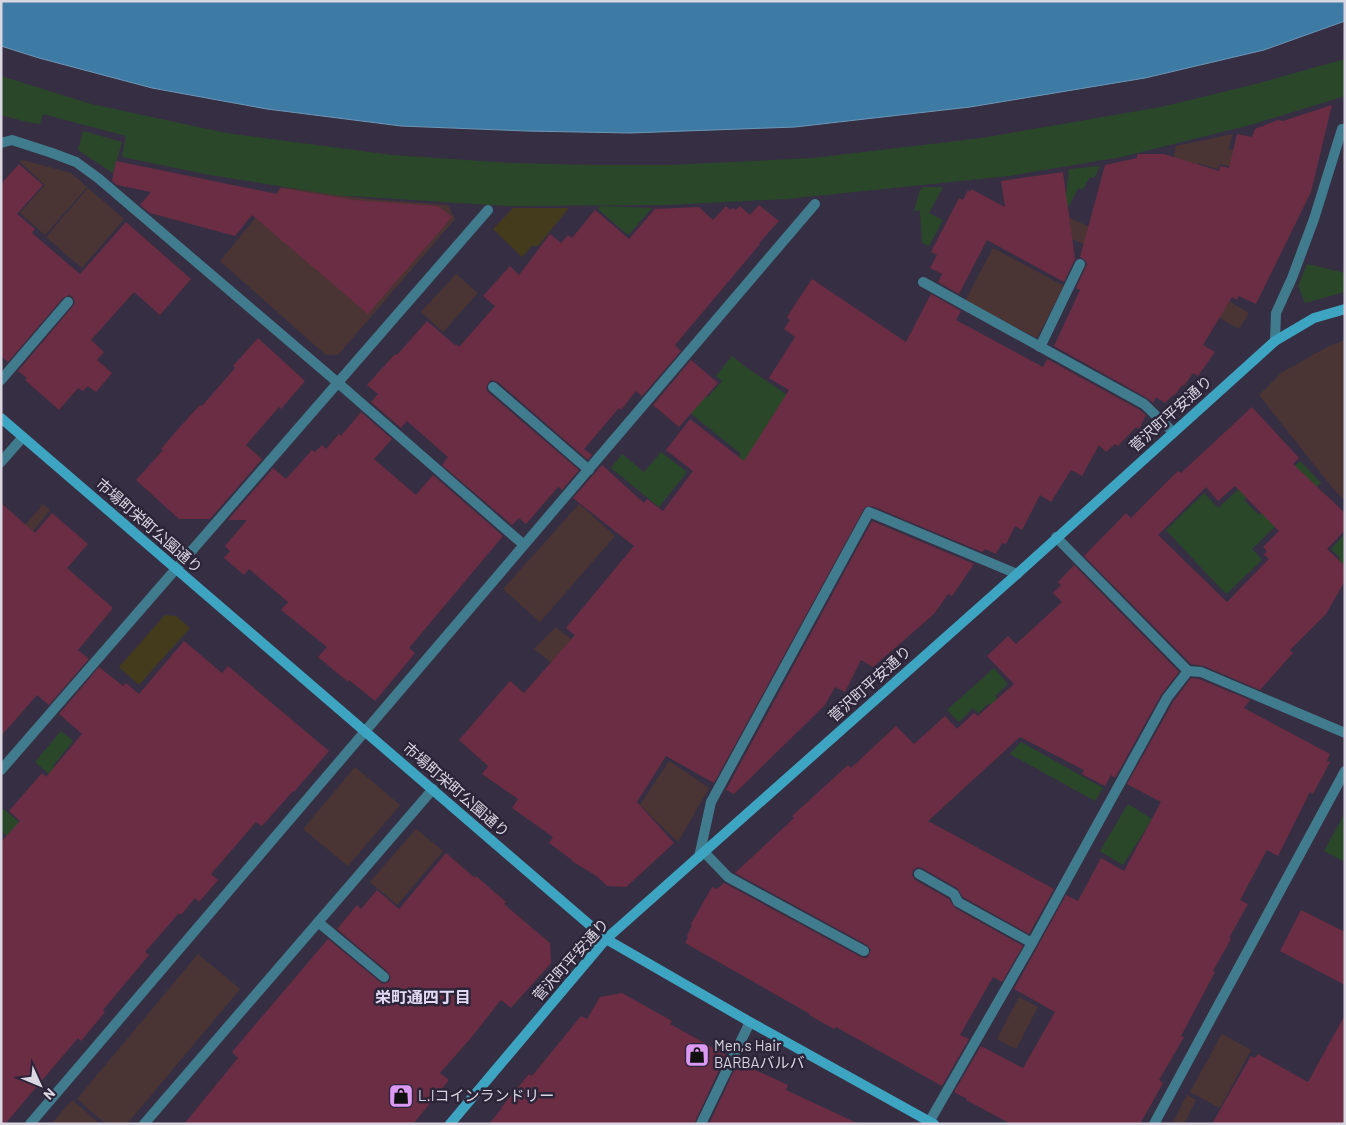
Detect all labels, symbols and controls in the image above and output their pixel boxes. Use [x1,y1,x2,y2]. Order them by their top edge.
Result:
street label: 菅沢町平安通り [1125,371,1215,455]
street label: 市場町栄町公園通り [93,474,207,576]
street label: 菅沢町平安通り [824,641,914,725]
street label: 市場町栄町公園通り [400,738,514,840]
street label: 菅沢町平安通り [528,914,612,1004]
district label: 栄町通四丁目 [375,987,471,1006]
place label: Men,s Hair BARBAバルバ [714,1036,805,1071]
shop icon: Men,s Hair BARBAバルバ [684,1042,710,1068]
north arrow [15,1060,65,1110]
shop icon: L.Iコインランドリー [388,1083,414,1109]
text: N [40,1085,59,1104]
place label: L.Iコインランドリー [418,1086,555,1104]

